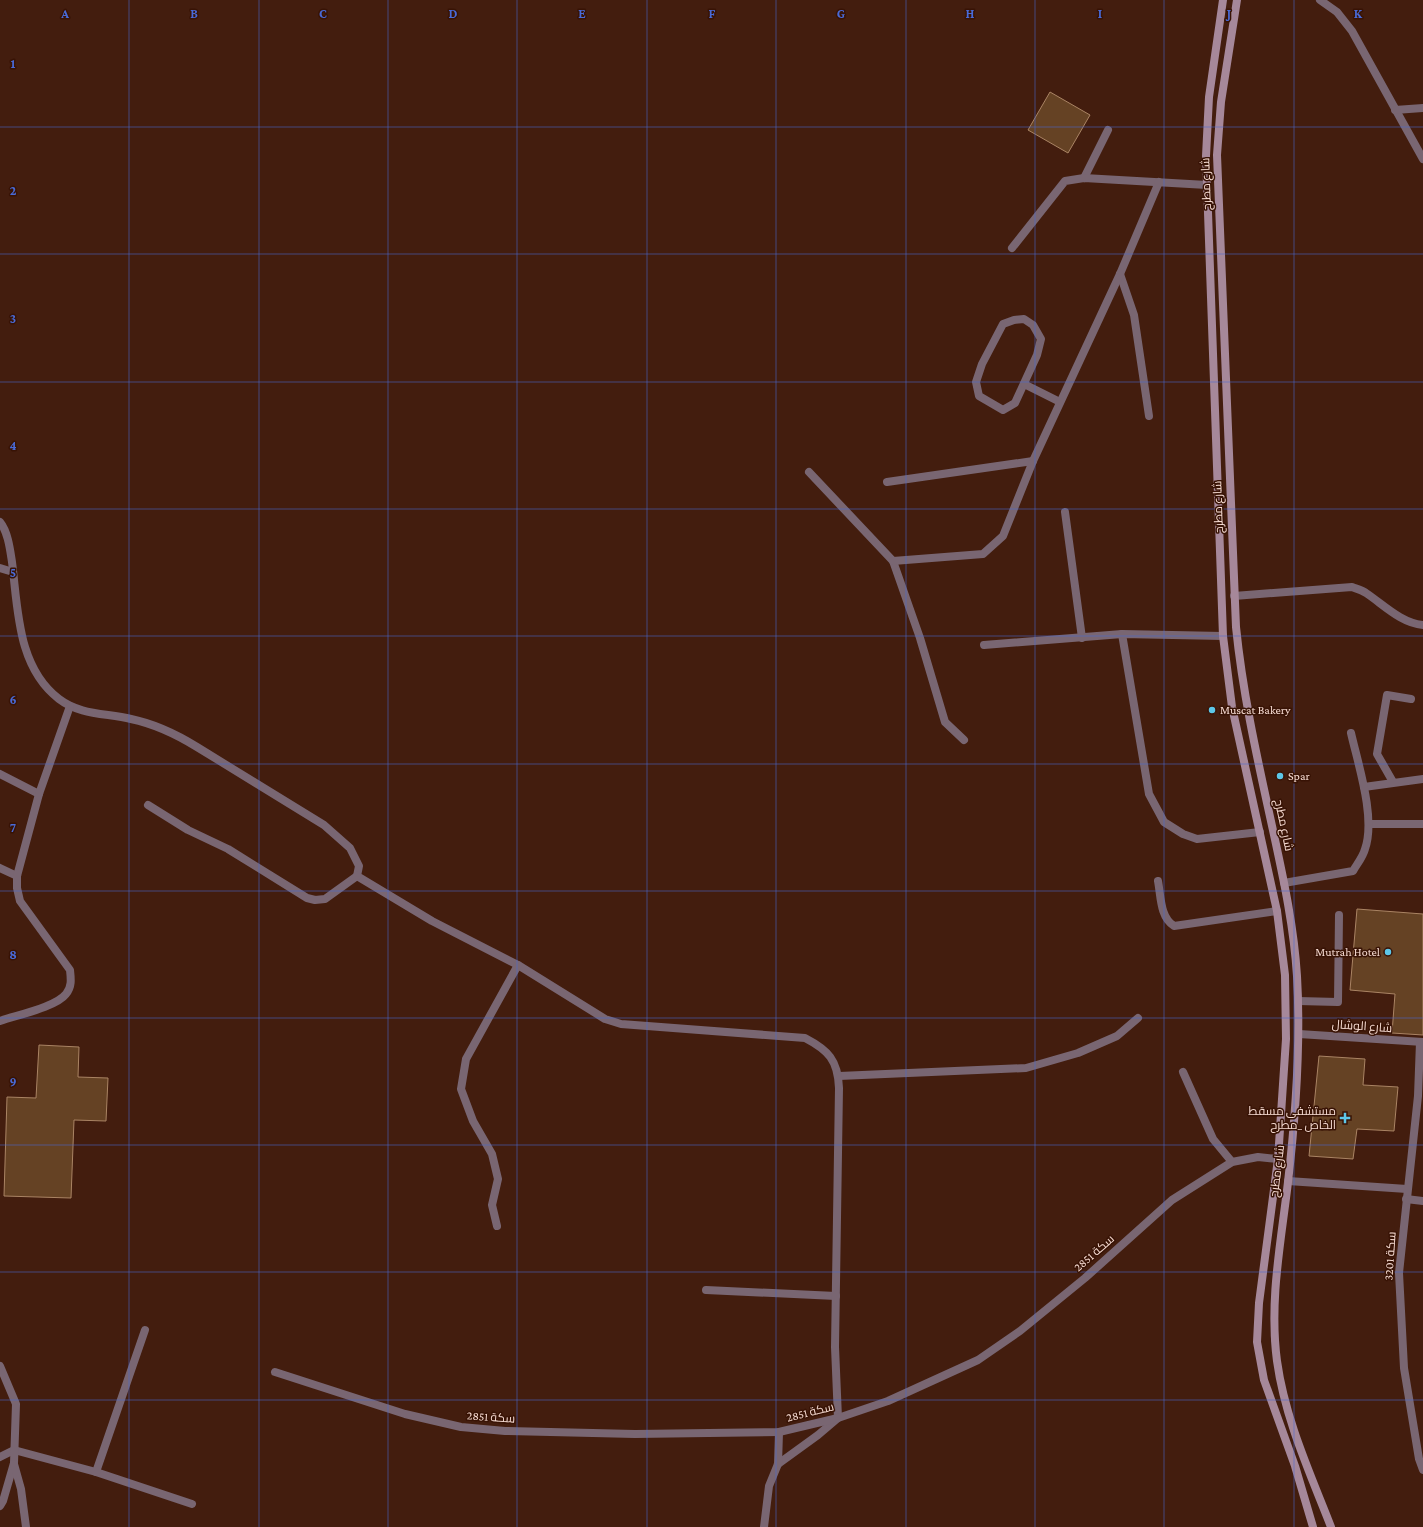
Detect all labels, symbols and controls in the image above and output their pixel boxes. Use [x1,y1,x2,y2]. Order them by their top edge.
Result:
text: A [60,6,69,21]
text: B [190,6,198,21]
text: C [319,6,327,21]
text: D [449,6,458,21]
text: E [578,6,586,21]
text: F [709,6,716,21]
text: G [837,6,845,21]
text: H [966,6,975,21]
text: I [1098,6,1102,21]
text: J [1225,6,1231,21]
text: K [1354,6,1363,21]
text: 1 [11,56,16,71]
street label: شارع مطرح [1198,157,1215,211]
text: 2 [10,183,17,198]
text: 3 [10,311,16,326]
text: 4 [9,438,17,453]
street label: شارع مطرح [1210,480,1227,534]
text: 5 [10,565,16,580]
text: 6 [9,692,17,707]
place label: Muscat Bakery [1220,703,1291,717]
marker: Muscat Bakery [1207,705,1217,715]
place label: Spar [1288,769,1310,783]
marker: Spar [1275,771,1285,781]
street label: شارع مطرح [1271,798,1296,853]
text: 7 [10,820,16,835]
place label: Mutrah Hotel [1315,945,1380,959]
text: 8 [9,947,17,962]
marker: Mutrah Hotel [1383,947,1393,957]
street label: شارع الوشال [1331,1017,1393,1036]
text: 9 [9,1074,17,1089]
place label: مستشفى مسقط الخاص _مطرح [1248,1104,1336,1133]
marker: مستشفى مسقط الخاص _مطرح [1339,1112,1351,1124]
street label: شارع مطرح [1267,1144,1288,1198]
street label: سكة 3201 [1381,1231,1399,1281]
street label: سكة 2851 [1071,1232,1117,1274]
street label: سكة 2851 [785,1399,835,1425]
street label: سكة 2851 [466,1408,516,1426]

